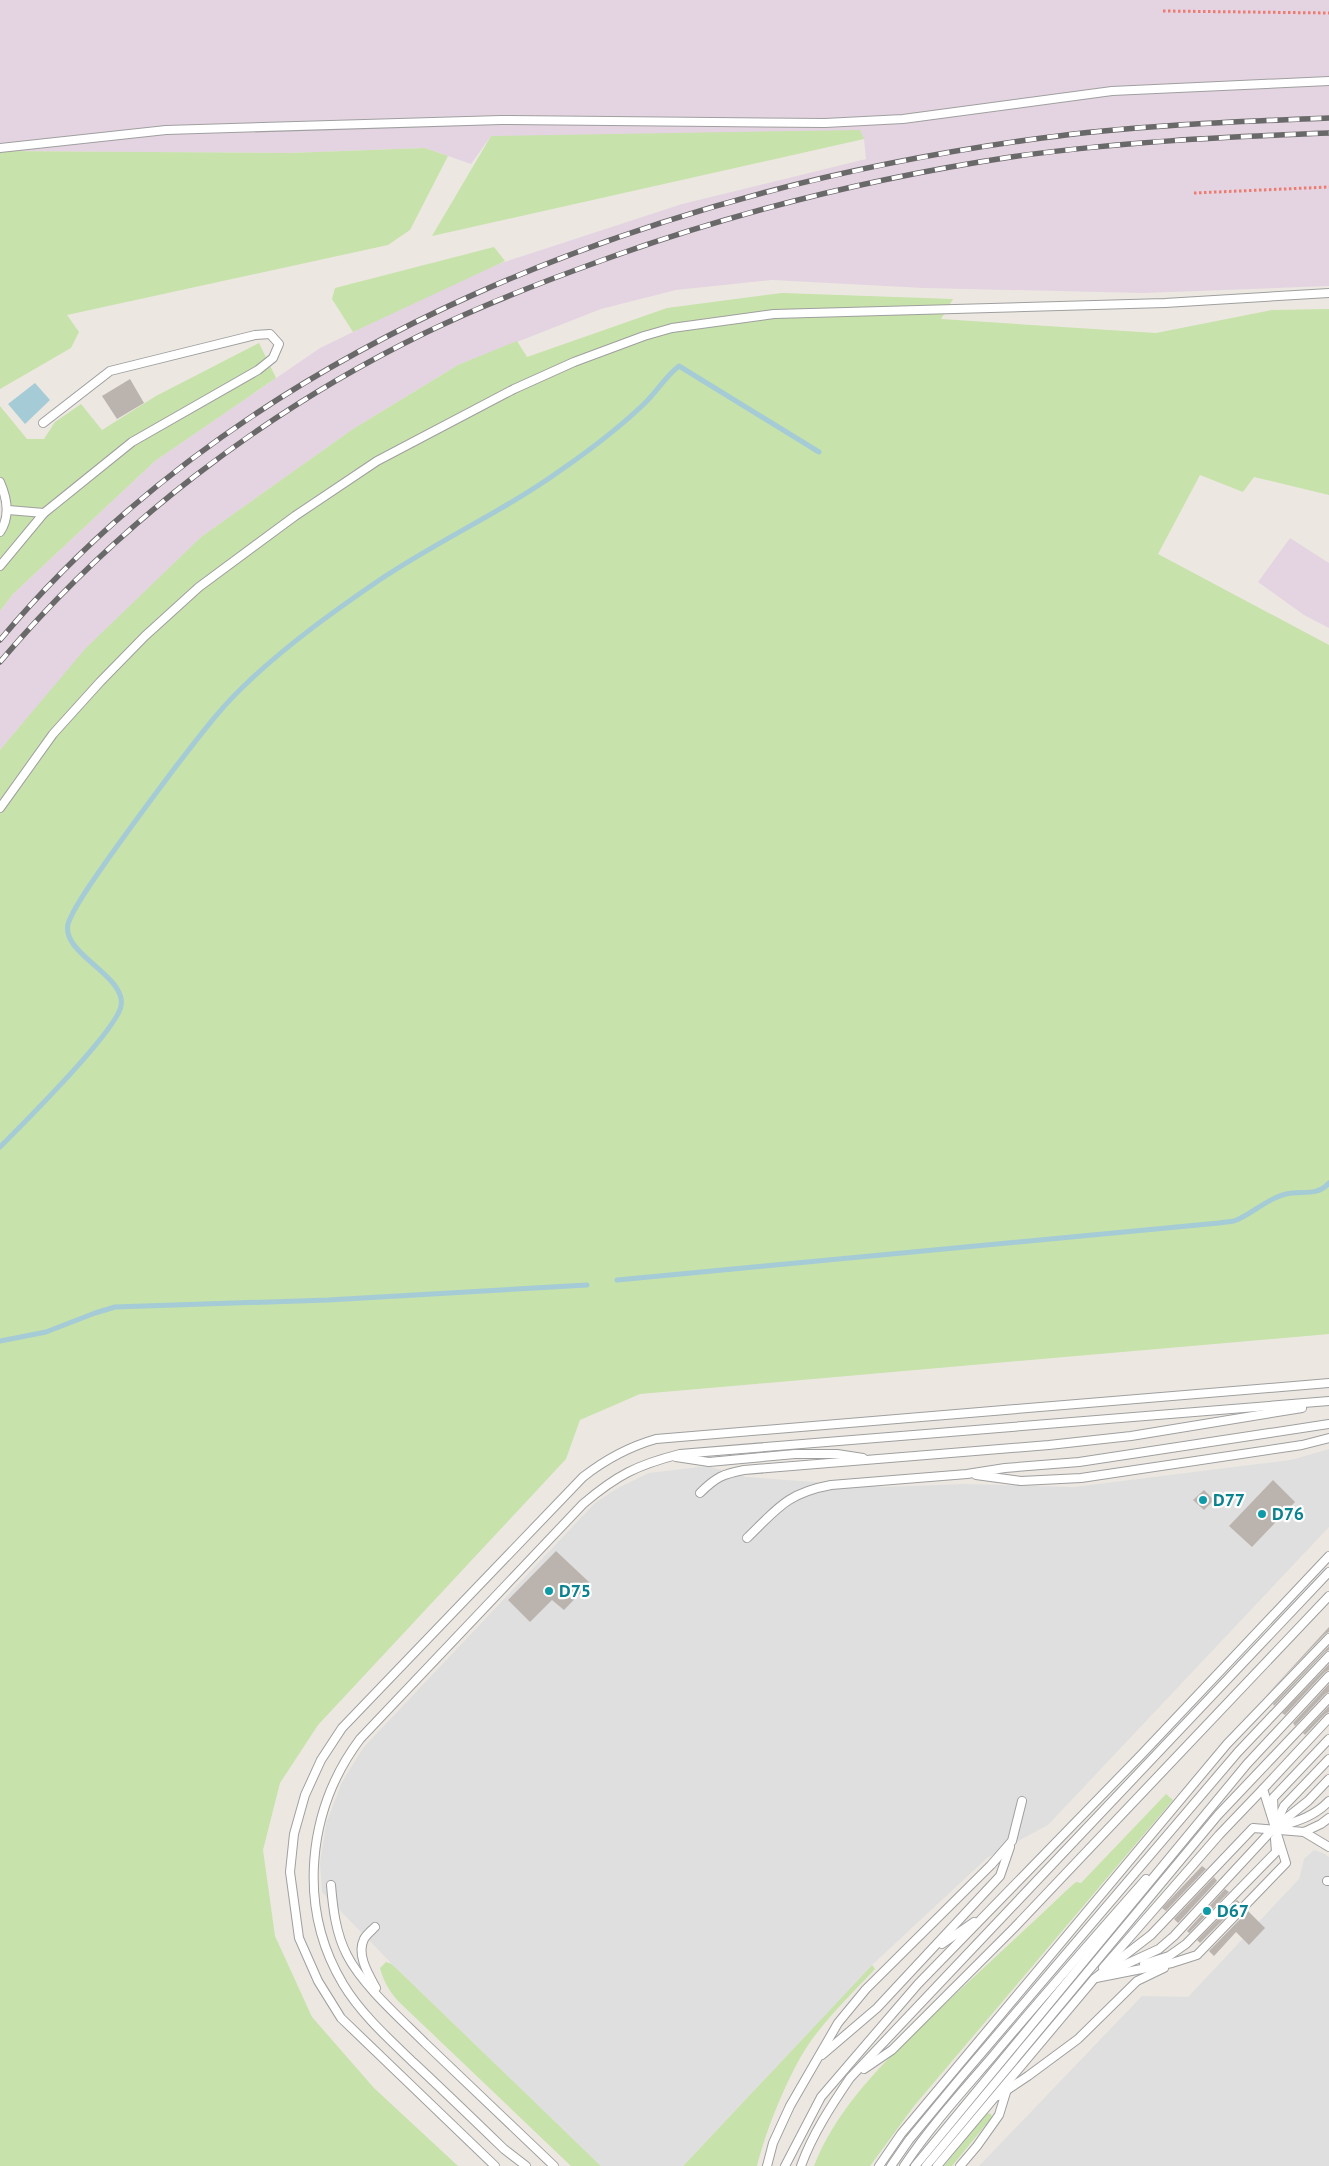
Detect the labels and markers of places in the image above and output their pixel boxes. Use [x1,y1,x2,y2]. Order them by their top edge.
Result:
place label: D77 [1213,1488,1245,1511]
marker: D77 [1197,1494,1209,1506]
place label: D76 [1272,1502,1304,1525]
marker: D76 [1256,1508,1268,1520]
place label: D75 [559,1579,591,1602]
marker: D75 [543,1585,555,1597]
place label: D67 [1217,1899,1249,1922]
marker: D67 [1201,1905,1213,1917]

